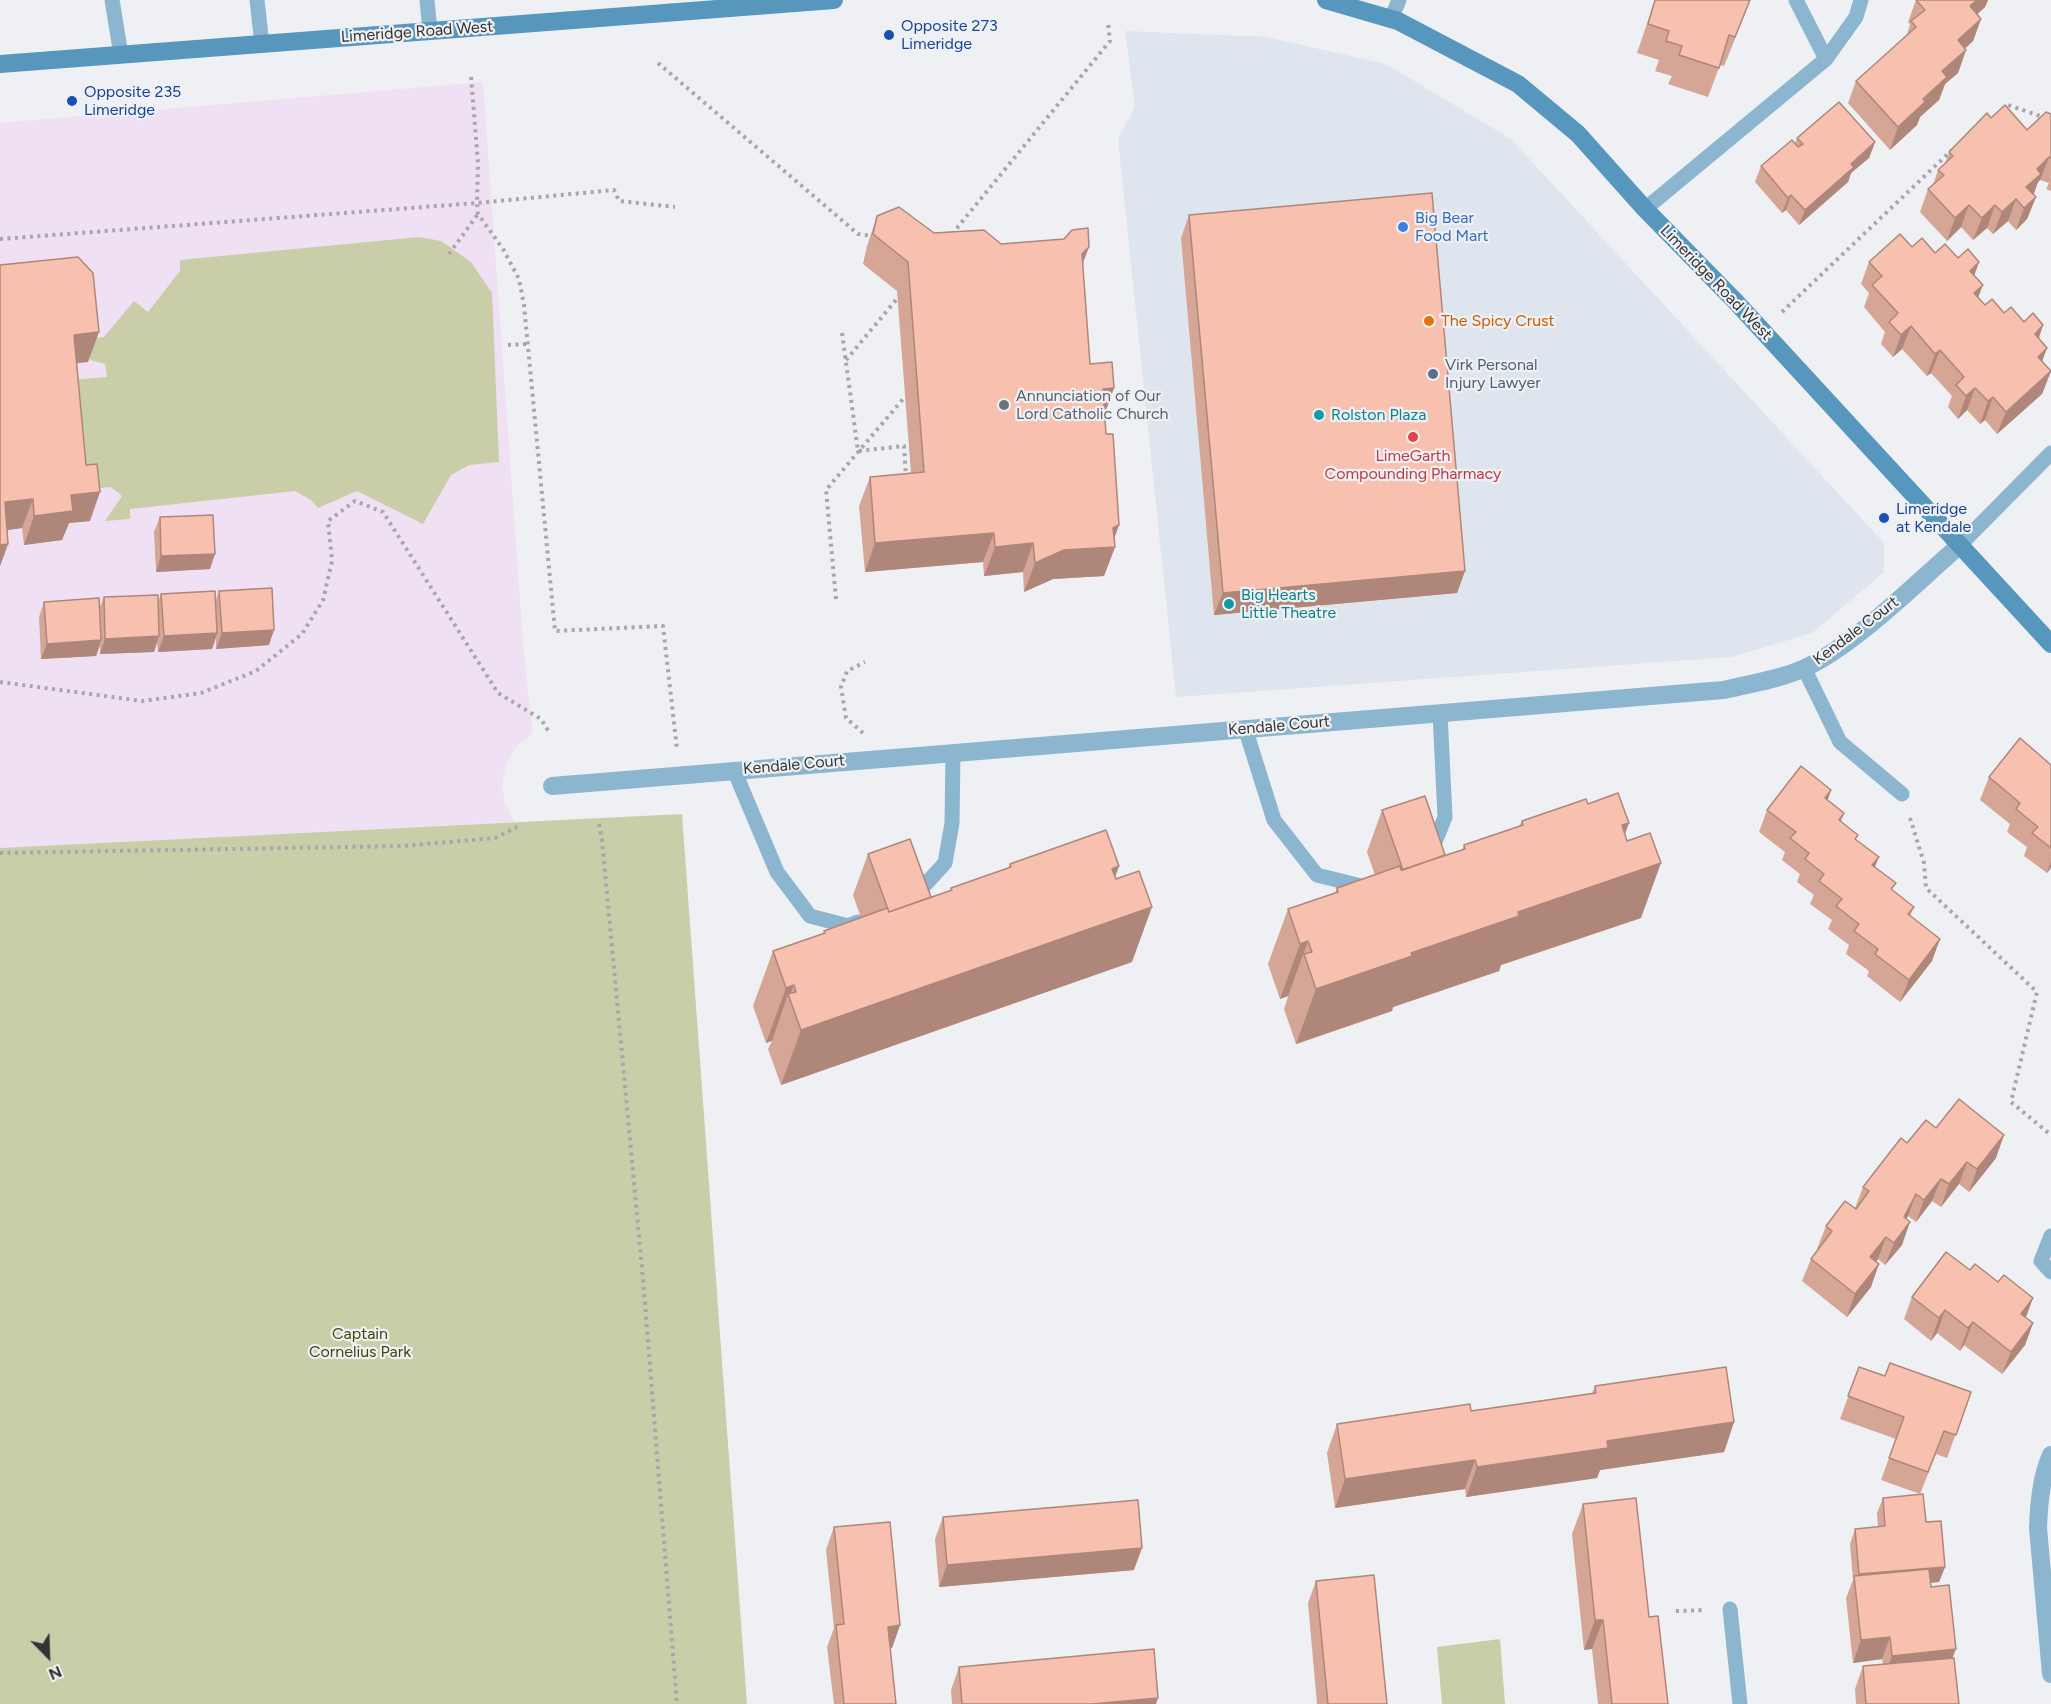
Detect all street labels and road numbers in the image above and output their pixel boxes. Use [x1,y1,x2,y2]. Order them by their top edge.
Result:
street label: Limeridge Road West [340,17,494,47]
street label: Limeridge Road West [1656,221,1776,345]
street label: Kendale Court [1809,593,1903,669]
street label: Kendale Court [1227,712,1331,740]
street label: Kendale Court [742,751,846,779]

